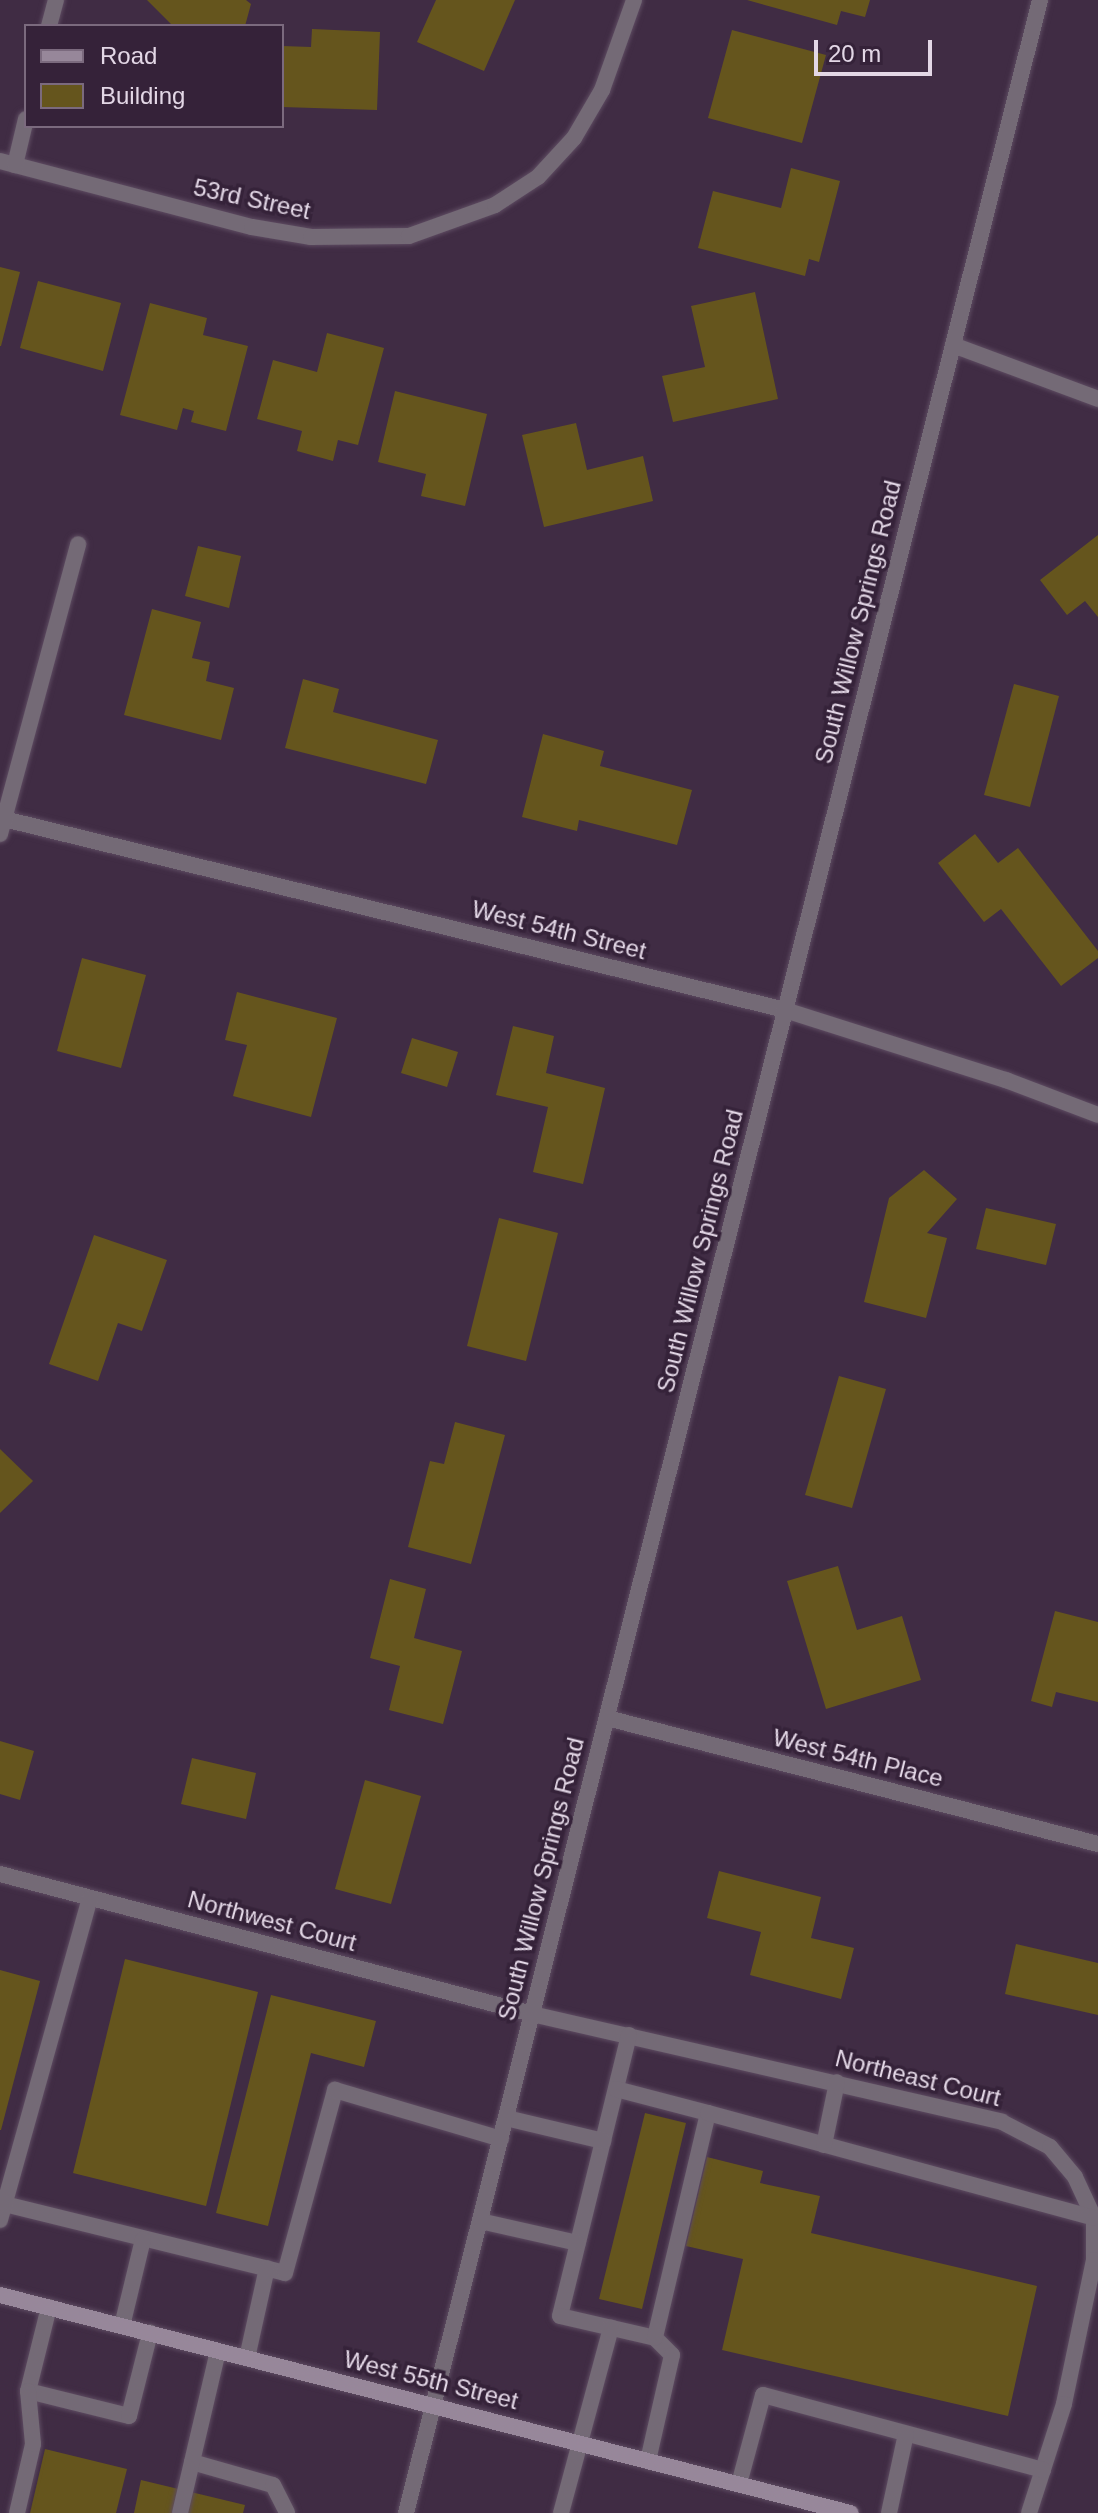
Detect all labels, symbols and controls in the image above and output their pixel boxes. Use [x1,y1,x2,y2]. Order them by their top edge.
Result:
legend [24,24,284,128]
scale bar [818,24,936,74]
text: 20 m [828,40,881,67]
text: Road [100,42,157,69]
text: Building [100,82,185,109]
street label: 53rd Street [191,173,313,225]
street label: South Willow Springs Road [809,477,907,767]
street label: West 54th Street [469,894,649,966]
street label: South Willow Springs Road [651,1106,749,1396]
street label: West 54th Place [770,1723,946,1793]
street label: South Willow Springs Road [492,1734,590,2024]
street label: Northwest Court [185,1885,359,1957]
street label: Northeast Court [832,2044,1004,2112]
street label: West 55th Street [341,2344,521,2416]

